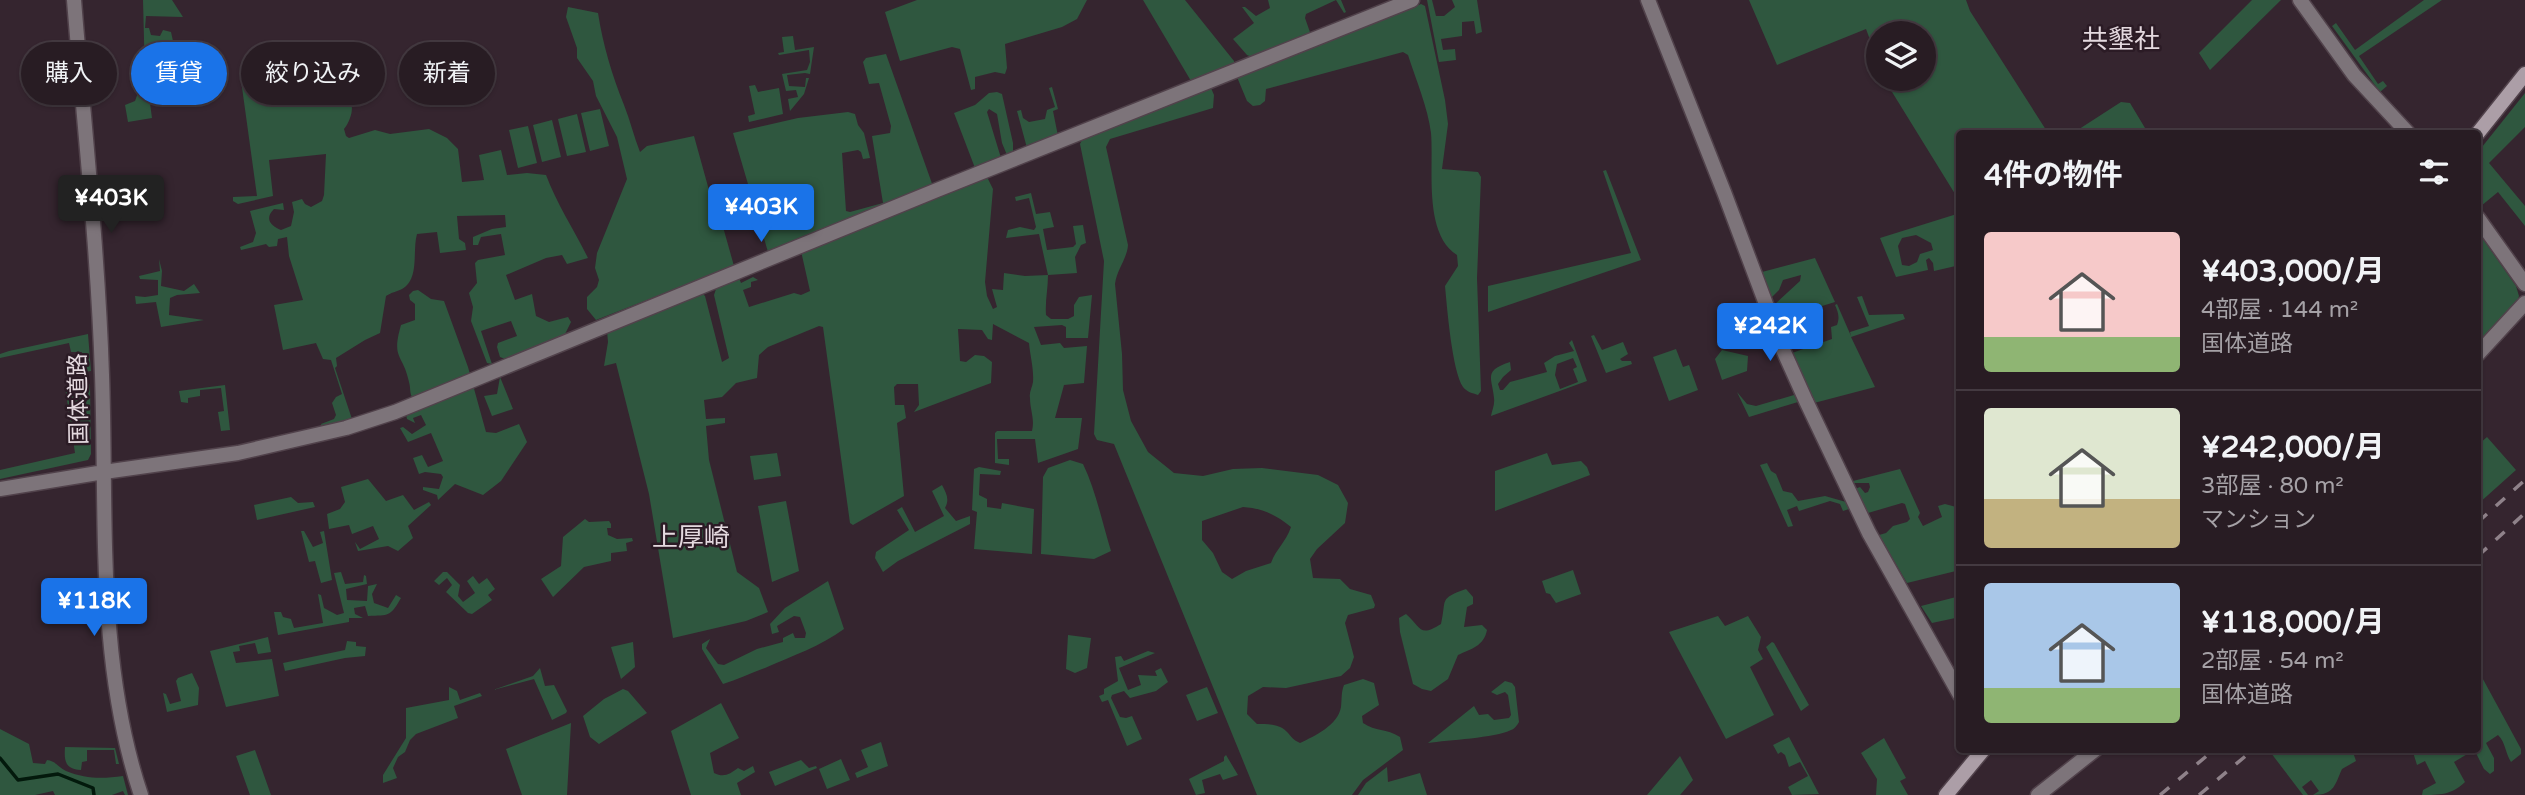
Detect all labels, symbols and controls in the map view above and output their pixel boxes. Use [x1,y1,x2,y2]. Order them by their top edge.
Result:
map controls [1866,21,1936,91]
button: layers [1866,21,1936,91]
district label: 共墾社 [2082,24,2160,55]
chip: 購入 [21,42,117,105]
chip: 賃貸 [131,42,227,105]
chip: 絞り込み [241,42,385,105]
chip: 新着 [399,42,495,105]
icon: filters [2415,153,2453,191]
text: 4件の物件 [1984,157,2123,194]
pin: ¥403K [62,176,160,235]
text: ¥403K [74,184,148,212]
pin: ¥403K [712,184,810,244]
text: ¥403K [724,193,798,221]
text: ¥403,000/月 [2201,253,2385,290]
icon: home [2040,260,2124,344]
text: 4部屋 · 144 m² [2201,296,2358,324]
pin: ¥242K [1721,304,1819,363]
text: ¥242K [1733,312,1807,340]
text: 国体道路 [2201,330,2293,358]
street label: 国体道路 [64,353,94,445]
text: ¥242,000/月 [2201,429,2385,466]
icon: home [2040,436,2124,520]
text: 3部屋 · 80 m² [2201,472,2344,500]
text: マンション [2201,506,2316,534]
district label: 上厚崎 [652,522,730,553]
pin: ¥118K [45,578,143,638]
text: ¥118K [57,587,131,615]
text: ¥118,000/月 [2201,604,2385,641]
icon: home [2040,611,2124,695]
text: 2部屋 · 54 m² [2201,647,2344,675]
text: 国体道路 [2201,681,2293,709]

